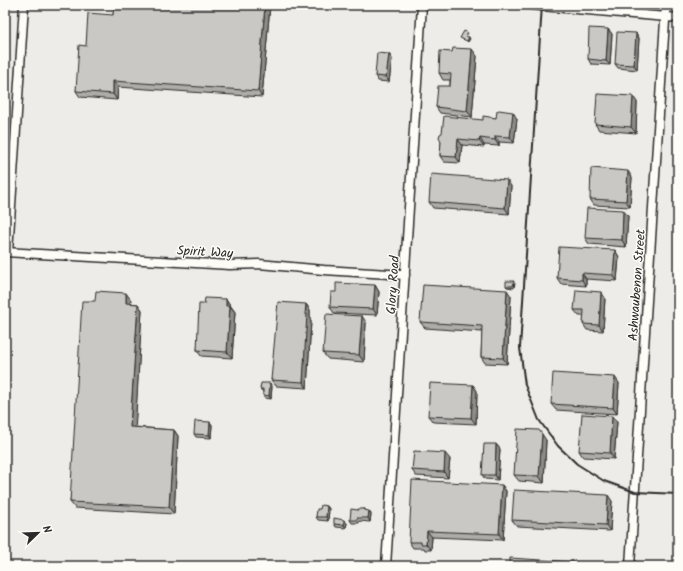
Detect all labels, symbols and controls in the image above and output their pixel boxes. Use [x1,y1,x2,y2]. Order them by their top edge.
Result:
street label: Ashwaubenon Street [623,227,652,342]
street label: Spirit Way [176,241,234,265]
street label: Glory Road [381,255,406,315]
north arrow [18,513,58,553]
text: N [37,523,56,536]

